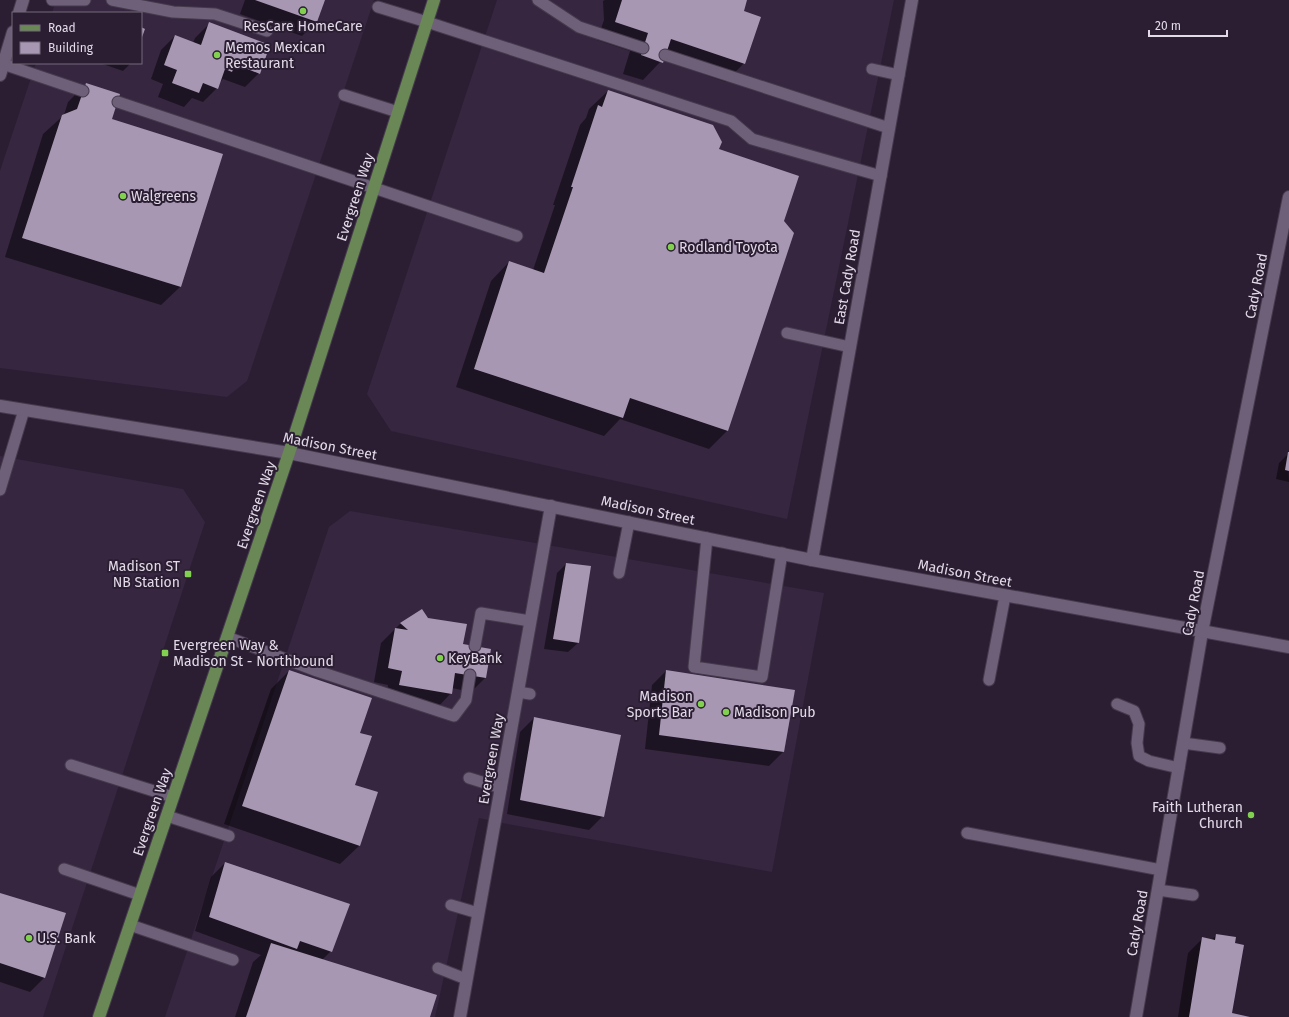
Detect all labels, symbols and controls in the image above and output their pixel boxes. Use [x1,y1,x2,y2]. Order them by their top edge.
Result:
marker: ResCare HomeCare [298,6,308,16]
legend [12,12,142,64]
scale bar [1149,12,1227,38]
place label: ResCare HomeCare [243,18,363,35]
text: 20 m [1155,19,1181,33]
text: Road [48,21,76,35]
place label: Memos Mexican Restaurant [225,39,325,72]
text: Building [48,41,94,55]
marker: Memos Mexican Restaurant [212,50,222,60]
street label: Evergreen Way [333,151,378,243]
place label: Walgreens [131,188,196,205]
marker: Walgreens [118,191,128,201]
street label: East Cady Road [831,228,864,326]
place label: Rodland Toyota [679,239,778,256]
marker: Rodland Toyota [666,242,676,252]
street label: Cady Road [1242,252,1271,320]
street label: Madison Street [281,429,379,464]
street label: Evergreen Way [234,459,279,551]
street label: Madison Street [599,492,697,529]
street label: Madison Street [916,556,1014,591]
place label: Madison ST NB Station [108,558,181,591]
marker: Madison ST NB Station [183,569,193,579]
street label: Cady Road [1179,569,1208,637]
place label: Evergreen Way & Madison St - Northbound [173,637,334,670]
marker: Evergreen Way & Madison St - Northbound [160,648,170,658]
place label: KeyBank [448,650,503,667]
marker: KeyBank [435,653,445,663]
place label: Madison Sports Bar [627,688,694,721]
marker: Madison Sports Bar [696,699,706,709]
place label: Madison Pub [734,704,816,721]
marker: Madison Pub [721,707,731,717]
street label: Evergreen Way [475,712,508,806]
street label: Evergreen Way [130,766,175,858]
place label: Faith Lutheran Church [1152,799,1243,832]
marker: Faith Lutheran Church [1246,810,1256,820]
street label: Cady Road [1123,889,1152,957]
place label: U.S. Bank [37,930,97,947]
marker: U.S. Bank [24,933,34,943]

